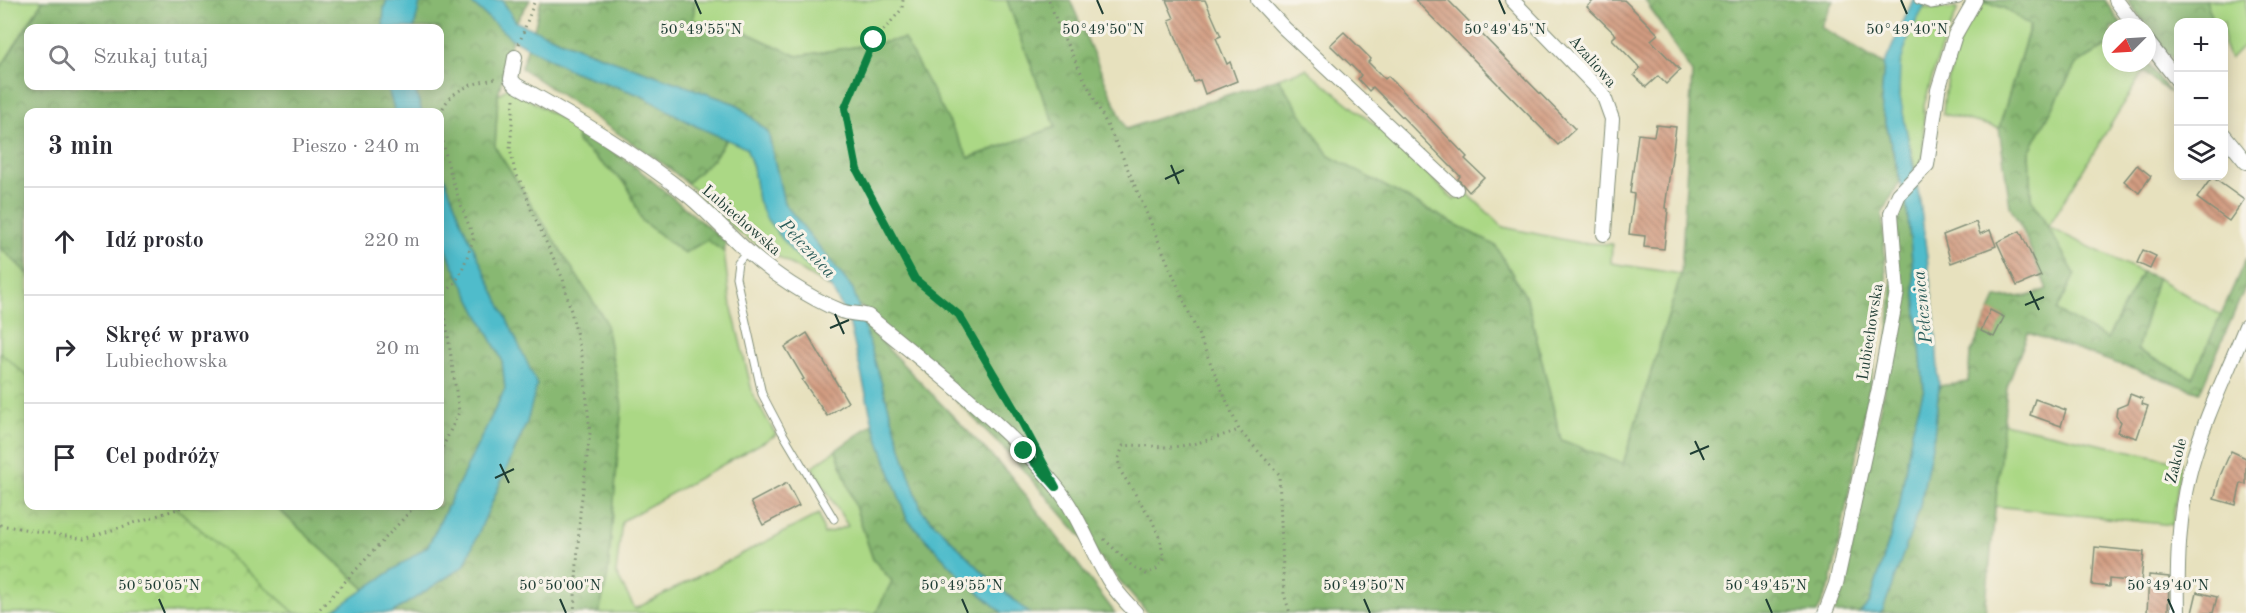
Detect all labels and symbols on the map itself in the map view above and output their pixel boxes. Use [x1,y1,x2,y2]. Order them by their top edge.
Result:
north arrow [2102,18,2156,72]
text: 50°49'55"N [660,23,742,38]
text: 50°49'50"N [1062,23,1144,38]
text: 50°49'45"N [1464,23,1546,38]
text: 50°49'40"N [1866,23,1948,38]
route start [860,26,886,52]
street label: Azaliowa [1565,33,1619,91]
street label: Lubiechowska [699,183,783,259]
water label: Pełcznica [775,215,839,282]
water label: Pełcznica [1910,269,1936,345]
street label: Lubiechowska [1855,282,1887,382]
route end [1010,437,1036,463]
street label: Zakole [2164,437,2190,485]
text: 50°50'05"N [118,579,200,594]
text: 50°50'00"N [519,579,601,594]
text: 50°49'55"N [921,579,1003,594]
text: 50°49'50"N [1323,579,1405,594]
text: 50°49'45"N [1725,579,1807,594]
text: 50°49'40"N [2127,579,2209,594]

